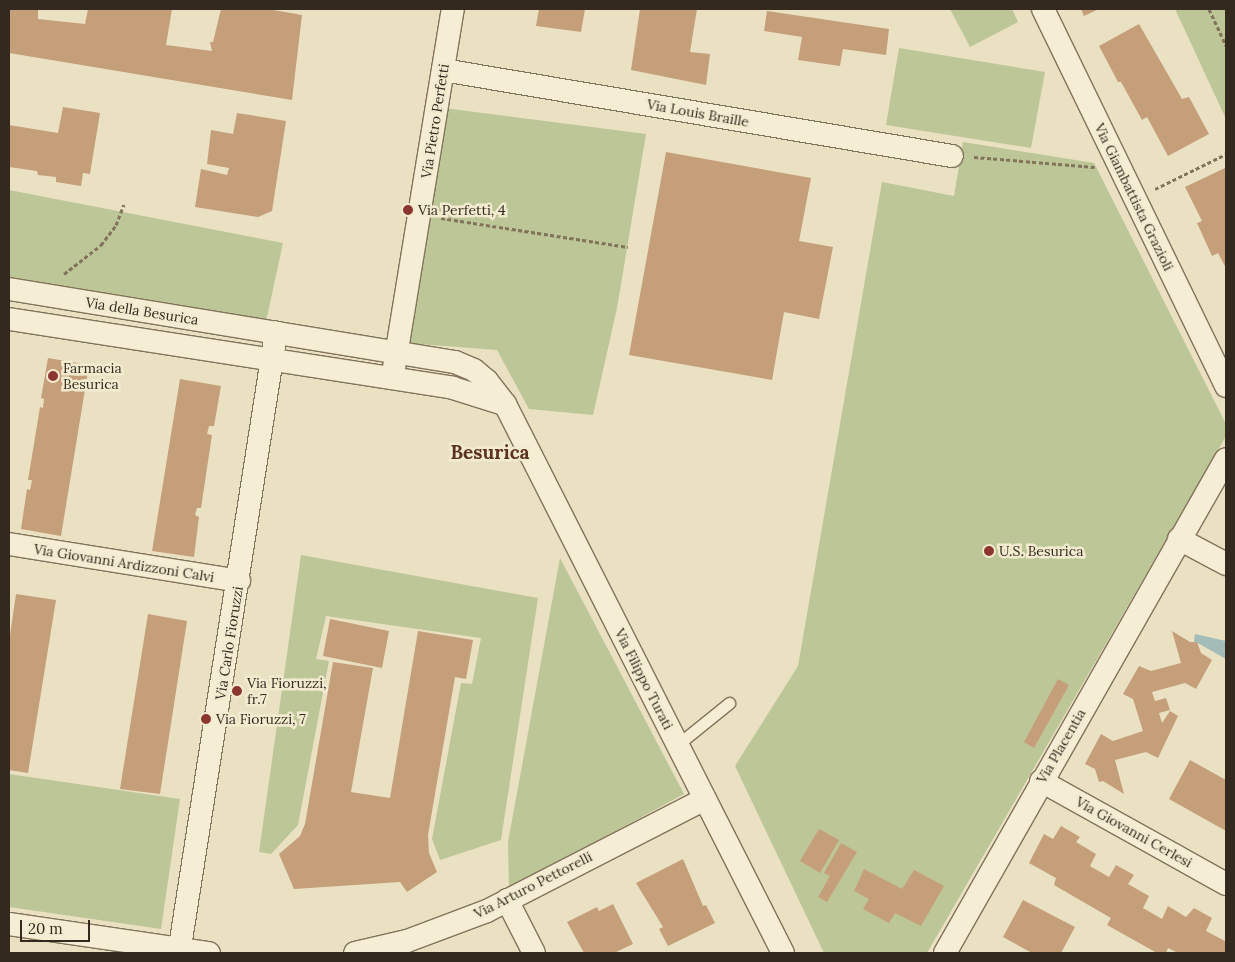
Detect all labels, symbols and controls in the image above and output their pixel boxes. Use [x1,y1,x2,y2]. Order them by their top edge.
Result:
street label: Via Pietro Perfetti [418,62,452,180]
street label: Via Louis Braille [646,96,750,130]
street label: Via Giambattista Grazioli [1091,121,1177,273]
place label: Via Perfetti, 4 [418,202,506,218]
marker: Via Perfetti, 4 [402,204,414,216]
street label: Via della Besurica [84,294,200,328]
place label: Farmacia Besurica [63,360,122,392]
marker: Farmacia Besurica [47,370,59,382]
district label: Besurica [451,442,529,464]
street label: Via Giovanni Ardizzoni Calvi [33,540,215,586]
place label: U.S. Besurica [999,543,1083,559]
marker: U.S. Besurica [983,545,995,557]
street label: Via Carlo Fioruzzi [212,585,246,701]
street label: Via Filippo Turati [611,626,677,732]
place label: Via Fioruzzi, fr.7 [247,675,327,708]
marker: Via Fioruzzi, fr.7 [231,685,243,697]
street label: Via Placentia [1033,706,1089,786]
place label: Via Fioruzzi, 7 [216,711,306,727]
marker: Via Fioruzzi, 7 [200,713,212,725]
street label: Via Giovanni Cerlesi [1073,793,1195,871]
street label: Via Arturo Pettorelli [471,848,595,922]
scale bar [22,910,92,942]
text: 20 m [28,919,63,938]

